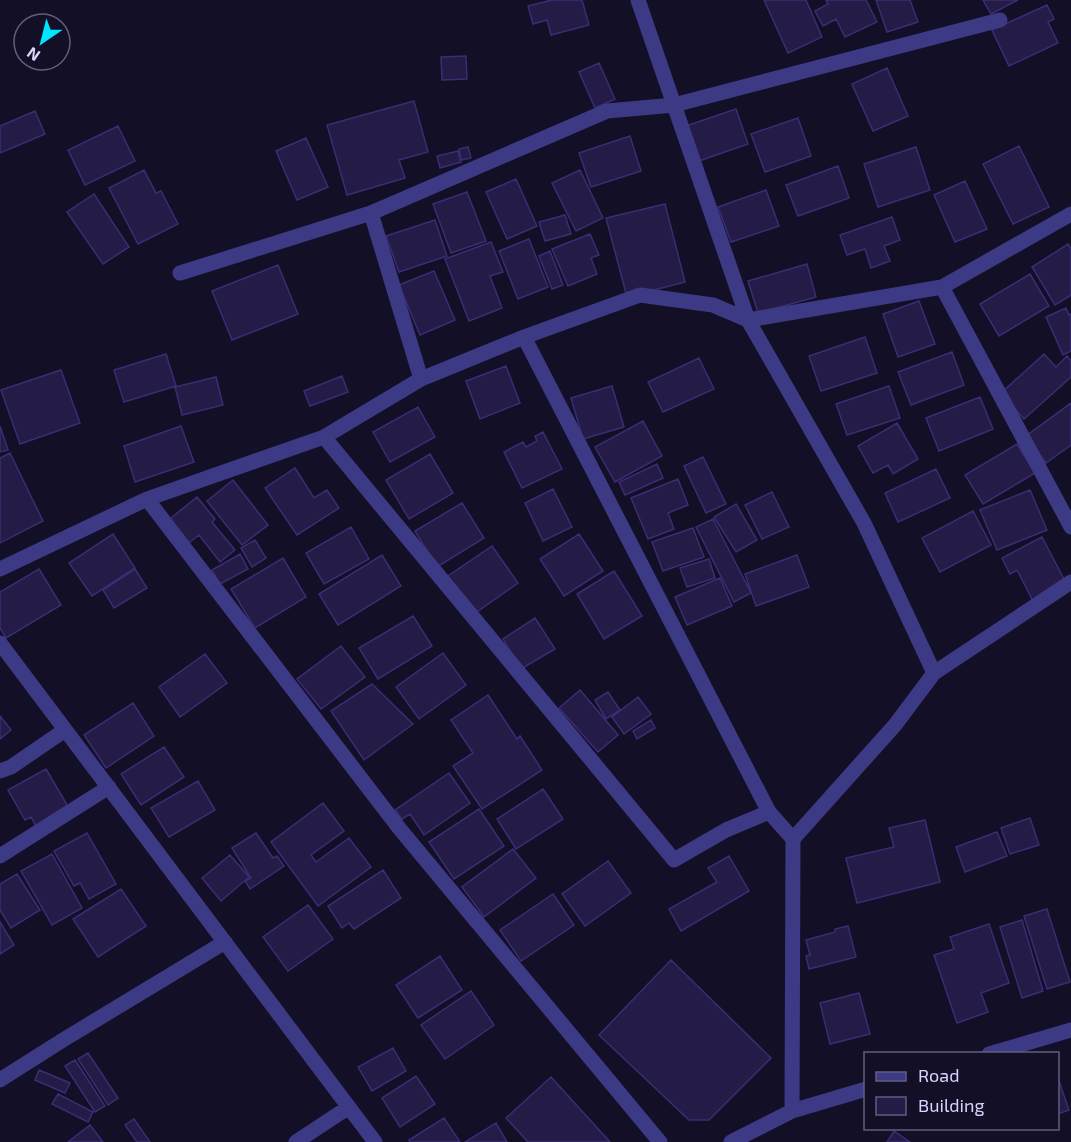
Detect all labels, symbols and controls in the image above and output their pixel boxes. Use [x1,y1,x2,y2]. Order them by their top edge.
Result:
north arrow [12,12,72,72]
text: N [23,44,43,66]
legend [864,1052,1059,1130]
text: Road [918,1064,959,1086]
text: Building [918,1094,985,1116]

